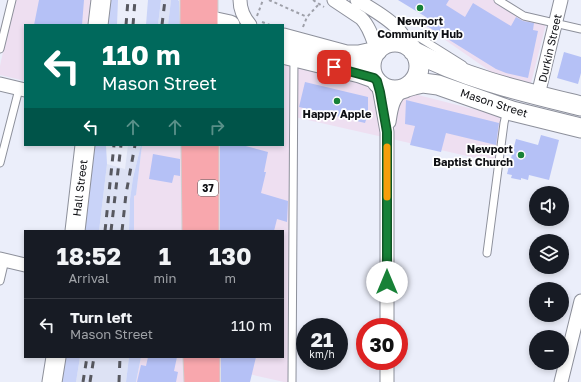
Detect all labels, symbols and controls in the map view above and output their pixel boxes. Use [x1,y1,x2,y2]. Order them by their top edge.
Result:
marker: Newport Community Hub [415,3,425,13]
street label: Durkin Street [535,12,564,83]
place label: Newport Community Hub [377,14,463,40]
text: 110 m [102,38,181,71]
icon: left [36,40,88,92]
pin [317,50,351,84]
icon: arrive [323,56,345,78]
text: Mason Street [102,72,217,94]
street label: Mason Street [459,85,530,120]
marker: Happy Apple [332,96,342,106]
place label: Happy Apple [303,107,372,120]
icon: left [80,116,102,138]
icon: ahead [122,116,144,138]
icon: ahead [164,116,186,138]
icon: right [206,116,228,138]
place label: Newport Baptist Church [433,142,514,168]
marker: Newport Baptist Church [516,150,526,160]
street label: Hall Street [70,159,89,217]
road number: 37 [198,180,218,196]
map controls [529,186,569,370]
button: sound [529,186,569,226]
button: layers [529,234,569,274]
text: 18:52 [56,241,121,270]
text: 1 [159,241,171,270]
text: 130 [209,241,252,270]
position arrow [366,261,408,303]
text: Arrival [68,270,109,286]
text: min [154,270,177,286]
text: m [224,270,236,286]
button: + [529,282,569,322]
text: Turn left [70,308,132,326]
icon: left [36,314,58,336]
text: 110 m [231,316,272,334]
speed limit sign: 30 [356,318,408,370]
text: Mason Street [70,326,153,342]
text: 21 [311,327,333,351]
button: − [529,330,569,370]
text: km/h [309,348,335,360]

